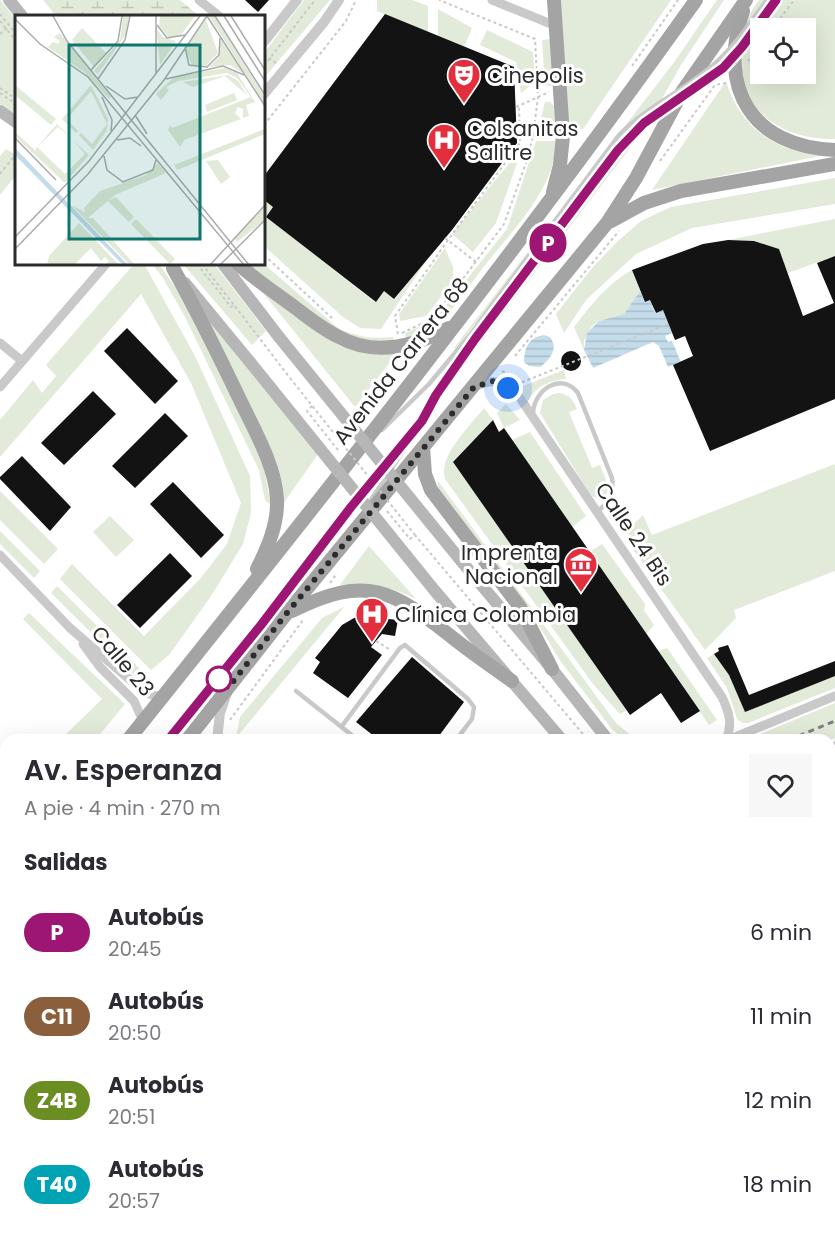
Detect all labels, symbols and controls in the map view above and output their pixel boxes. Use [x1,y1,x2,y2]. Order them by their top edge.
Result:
inset map [15,15,266,266]
map controls [750,18,816,84]
button: locate [750,18,816,84]
theatre icon: Cinepolis [446,57,482,104]
place label: Cinepolis [487,61,584,90]
place label: Colsanitas Salitre [467,114,578,167]
hospital icon: Colsanitas Salitre [426,122,462,169]
line badge: P [528,224,568,262]
text: P [541,229,555,258]
street label: Avenida Carrera 68 [327,271,475,451]
your location [493,373,523,403]
street label: Calle 24 Bis [589,476,679,592]
place label: Imprenta Nacional [461,538,558,591]
museum icon: Imprenta Nacional [563,546,599,593]
hospital icon: Clínica Colombia [354,596,390,643]
place label: Clínica Colombia [395,600,576,629]
street label: Calle 23 [85,620,161,702]
unlabelled marker [206,666,232,692]
text: Av. Esperanza [24,751,223,790]
button: heart [749,754,812,817]
text: A pie · 4 min · 270 m [24,794,221,822]
text: Salidas [24,847,108,878]
text: Autobús [108,902,204,933]
text: 6 min [750,917,812,948]
text: P [50,918,64,947]
text: 20:45 [108,935,161,963]
text: Autobús [108,986,204,1017]
text: 11 min [750,1001,812,1032]
text: C11 [41,1002,73,1031]
text: 20:50 [108,1019,161,1047]
text: Autobús [108,1070,204,1101]
text: 12 min [744,1085,812,1116]
text: Z4B [37,1086,77,1115]
text: 20:51 [108,1103,155,1131]
text: Autobús [108,1154,204,1185]
text: 18 min [743,1169,812,1200]
text: T40 [37,1170,77,1199]
text: 20:57 [108,1187,160,1215]

